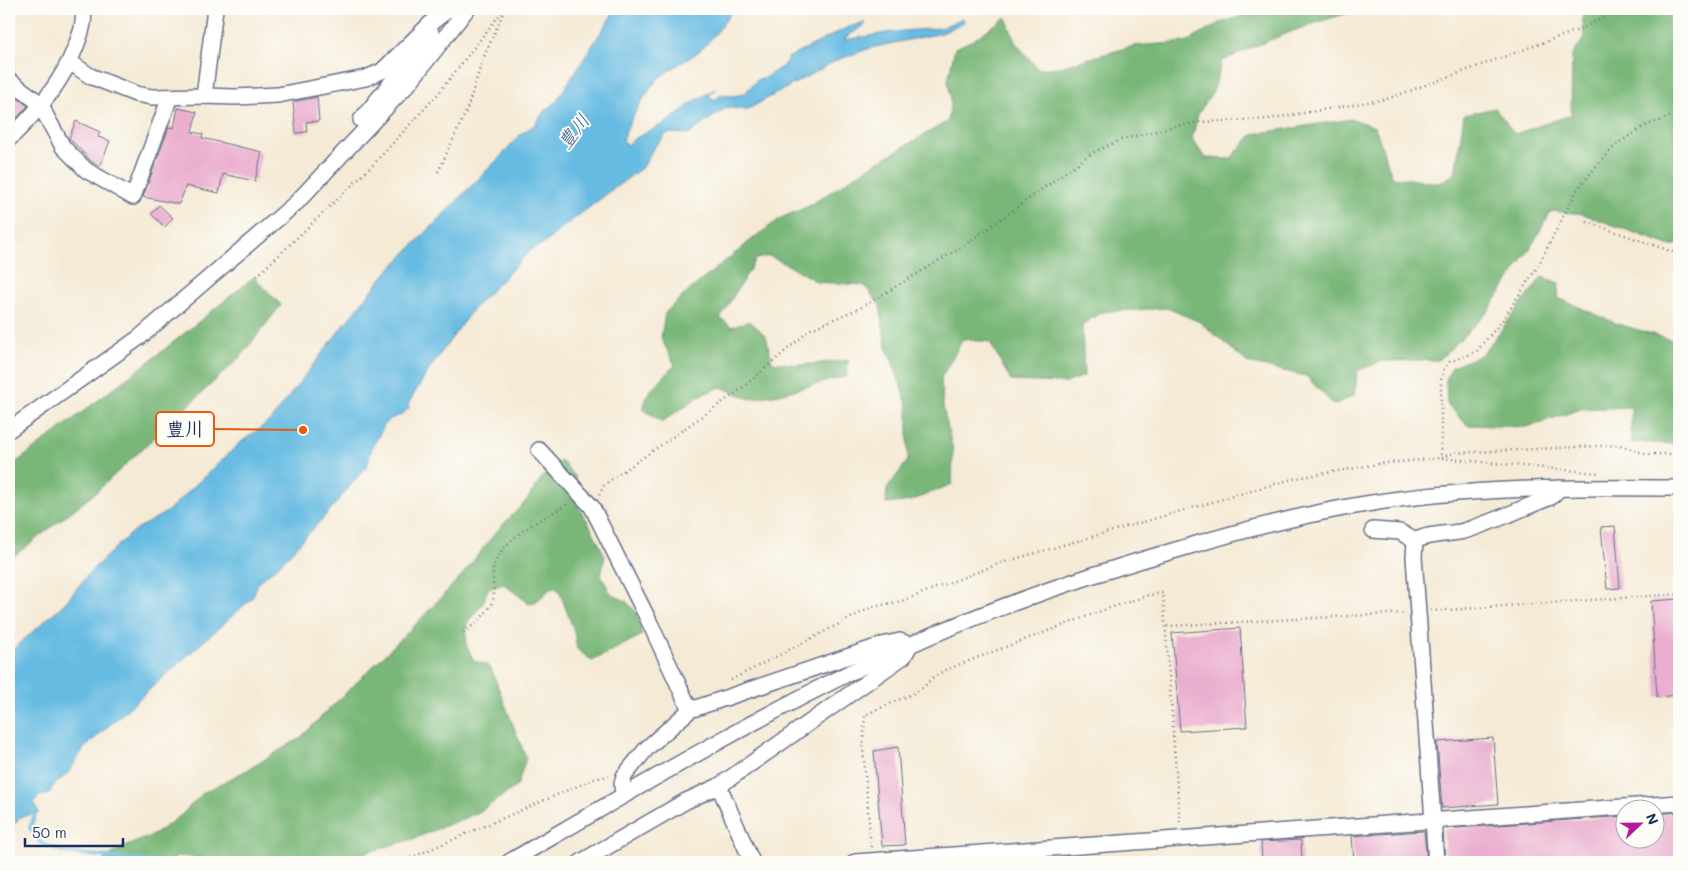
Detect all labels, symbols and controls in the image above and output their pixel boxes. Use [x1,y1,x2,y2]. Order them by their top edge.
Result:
water label: 豊川 [551,108,595,154]
callout: 豊川 [156,412,214,446]
text: 豊川 [166,416,204,441]
north arrow [1616,798,1666,848]
text: N [1642,810,1663,827]
scale bar [25,816,122,848]
text: 50 m [32,822,67,842]

